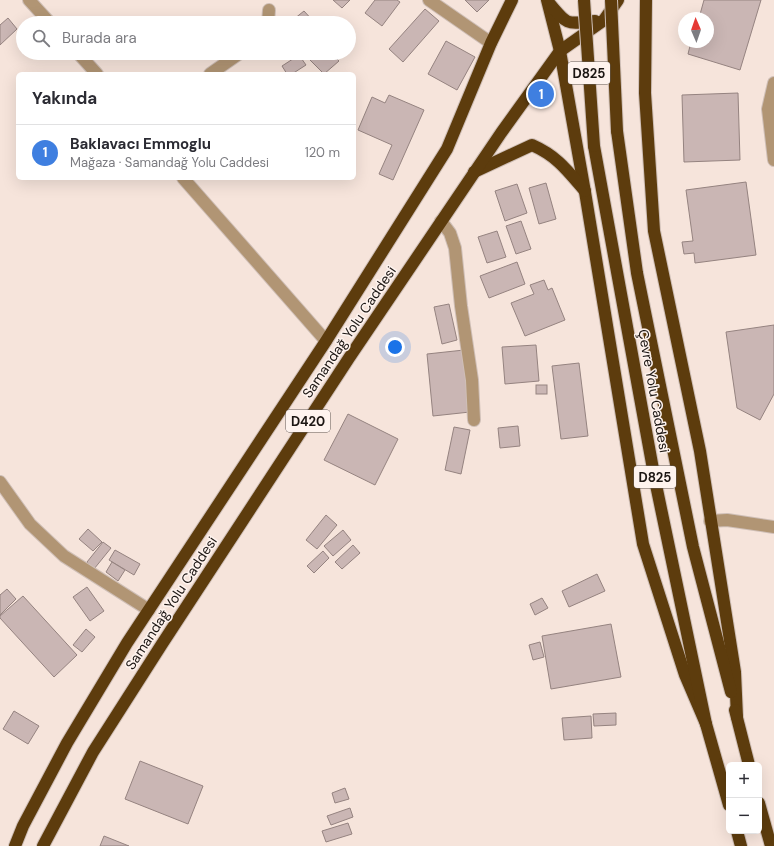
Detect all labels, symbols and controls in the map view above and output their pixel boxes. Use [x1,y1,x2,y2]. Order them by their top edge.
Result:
north arrow [678,12,714,48]
search box [16,16,356,60]
icon: search [30,27,52,49]
text: Burada ara [62,28,137,48]
road number: D825 [568,62,610,84]
pin: 1 [528,79,554,109]
text: Yakında [32,87,97,109]
text: Baklavacı Emmoglu [70,134,211,154]
text: 1 [43,144,47,161]
text: 120 m [305,144,340,161]
text: Mağaza · Samandağ Yolu Caddesi [70,154,269,171]
street label: Samandağ Yolu Caddesi [298,263,400,401]
street label: Çevre Yolu Caddesi [634,328,674,454]
your location [385,337,405,357]
road number: D420 [286,410,330,432]
road number: D825 [634,466,676,488]
street label: Samandağ Yolu Caddesi [121,533,221,673]
map controls [726,762,762,834]
button: + [726,762,762,798]
button: − [726,798,762,834]

